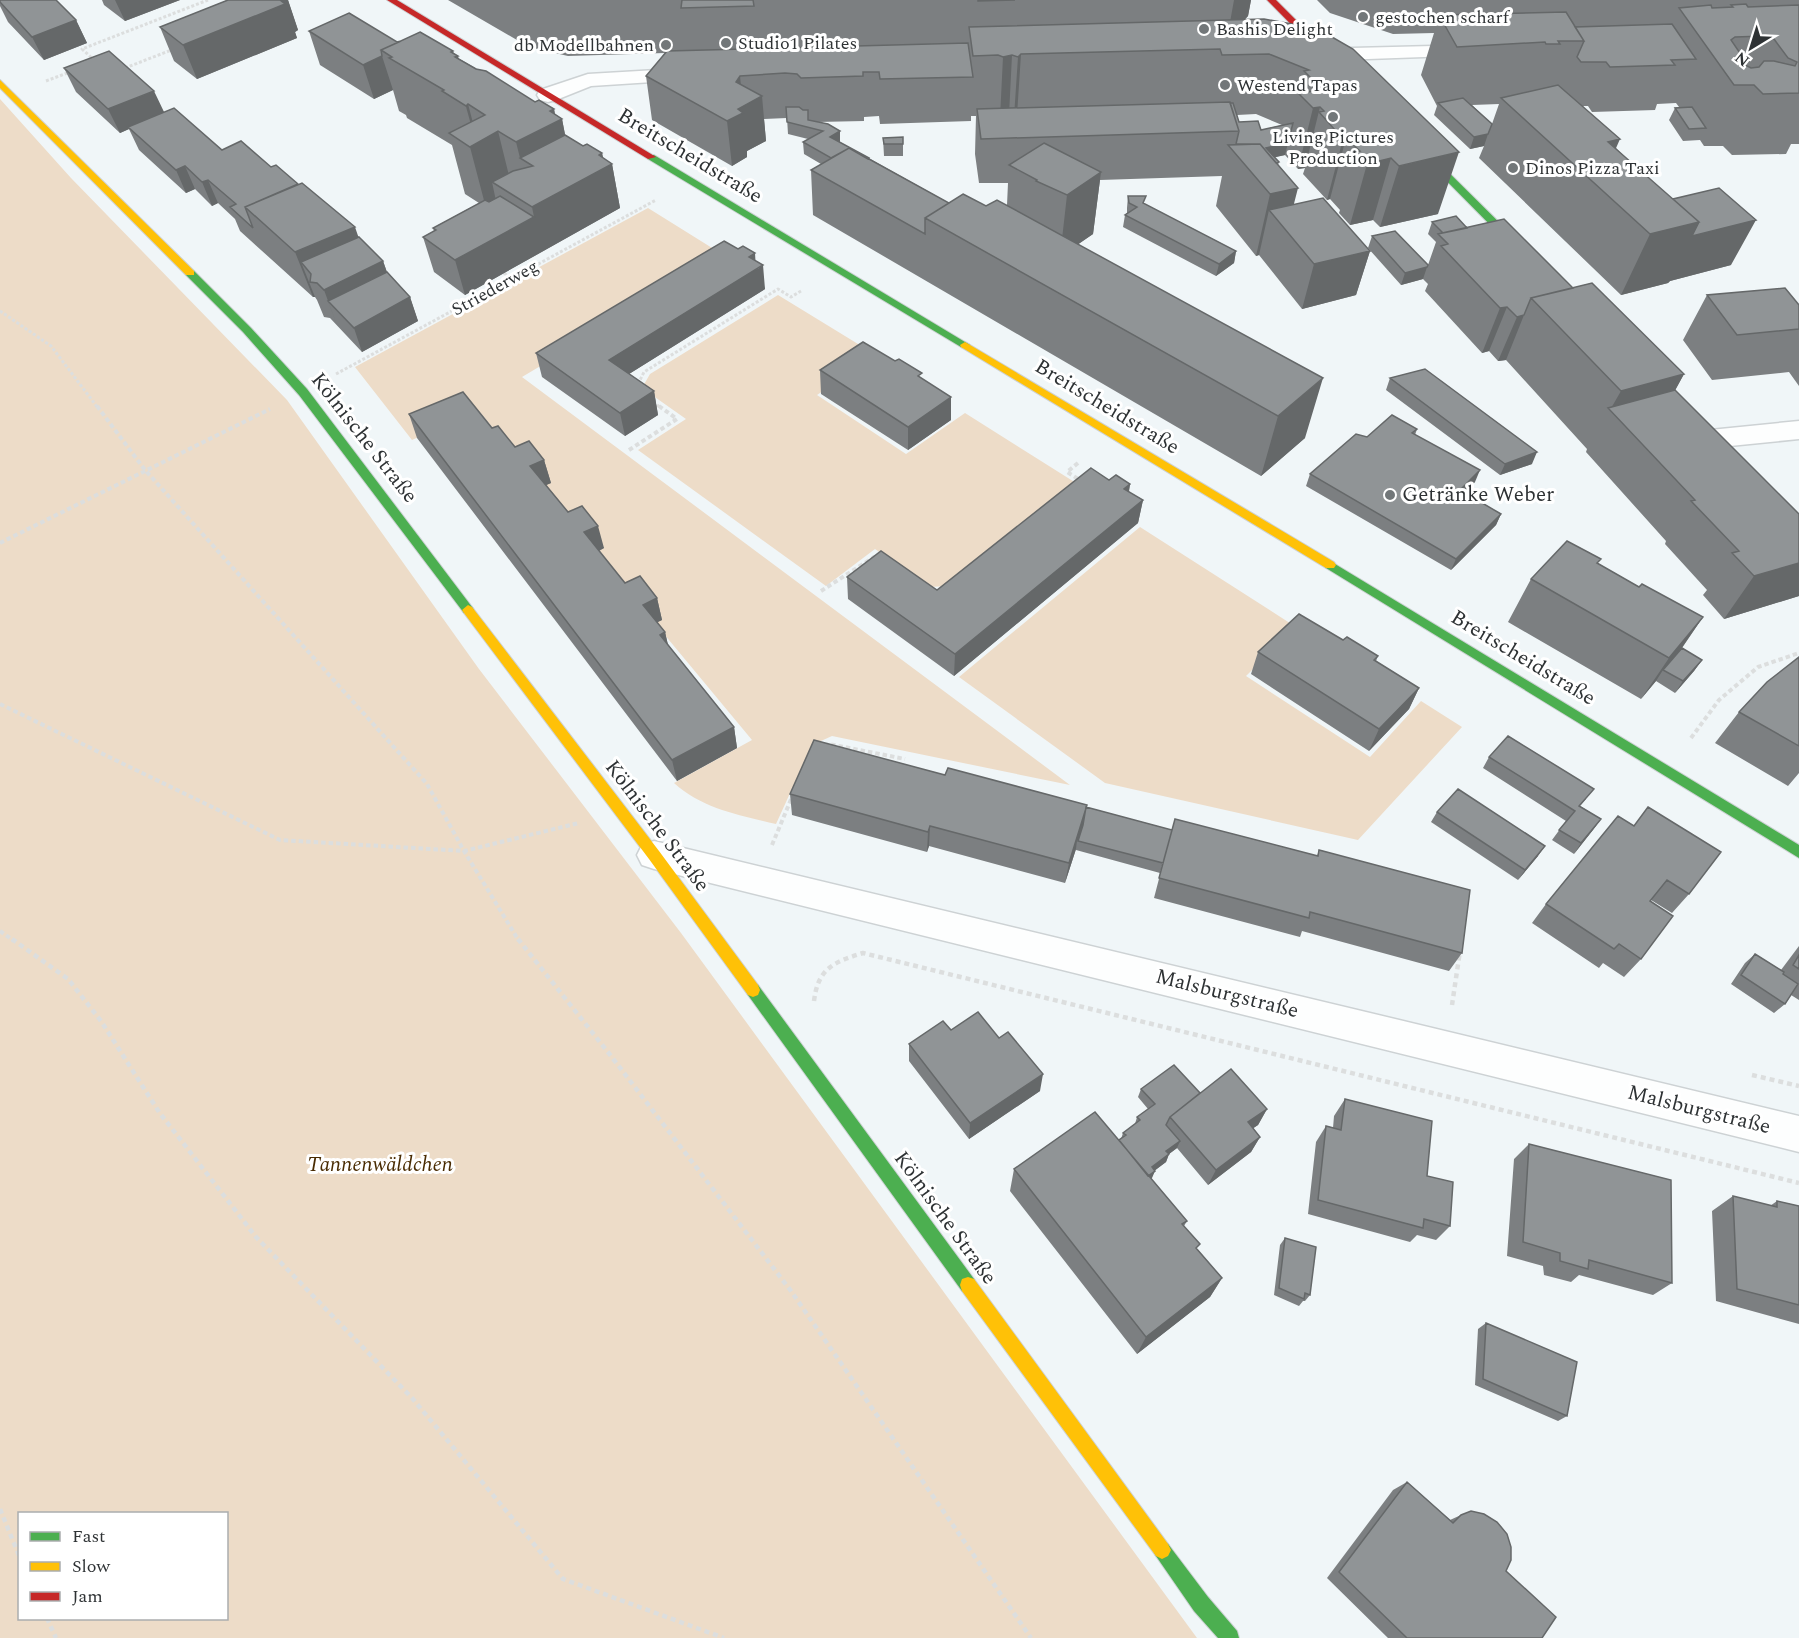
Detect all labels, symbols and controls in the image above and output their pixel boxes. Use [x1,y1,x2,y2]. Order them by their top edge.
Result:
place label: gestochen scharf [1375,4,1511,31]
marker: gestochen scharf [1356,10,1370,24]
place label: Bashis Delight [1216,16,1333,43]
north arrow [1721,18,1781,78]
marker: Bashis Delight [1197,22,1211,36]
place label: Studio1 Pilates [738,30,857,57]
place label: db Modellbahnen [514,32,654,59]
marker: Studio1 Pilates [719,36,733,50]
marker: db Modellbahnen [659,38,673,52]
text: N [1730,46,1755,73]
place label: Westend Tapas [1237,72,1358,99]
marker: Westend Tapas [1218,78,1232,92]
street label: Breitscheidstraße [611,100,769,212]
marker: Living Pictures Production [1326,110,1340,124]
place label: Living Pictures Production [1272,124,1394,172]
place label: Dinos Pizza Taxi [1525,155,1660,182]
marker: Dinos Pizza Taxi [1506,161,1520,175]
street label: Striederweg [447,253,543,323]
street label: Breitscheidstraße [1028,351,1186,463]
street label: Kölnische Straße [303,366,425,510]
place label: Getränke Weber [1402,479,1554,511]
marker: Getränke Weber [1383,488,1397,502]
street label: Breitscheidstraße [1444,602,1602,714]
street label: Kölnische Straße [597,753,717,899]
street label: Malsburgstraße [1152,961,1302,1027]
street label: Malsburgstraße [1624,1077,1774,1143]
street label: Kölnische Straße [886,1145,1004,1291]
park label: Tannenwäldchen [307,1149,453,1181]
legend [18,1512,228,1620]
text: Fast [72,1523,105,1550]
text: Slow [72,1553,111,1580]
text: Jam [72,1583,103,1610]

